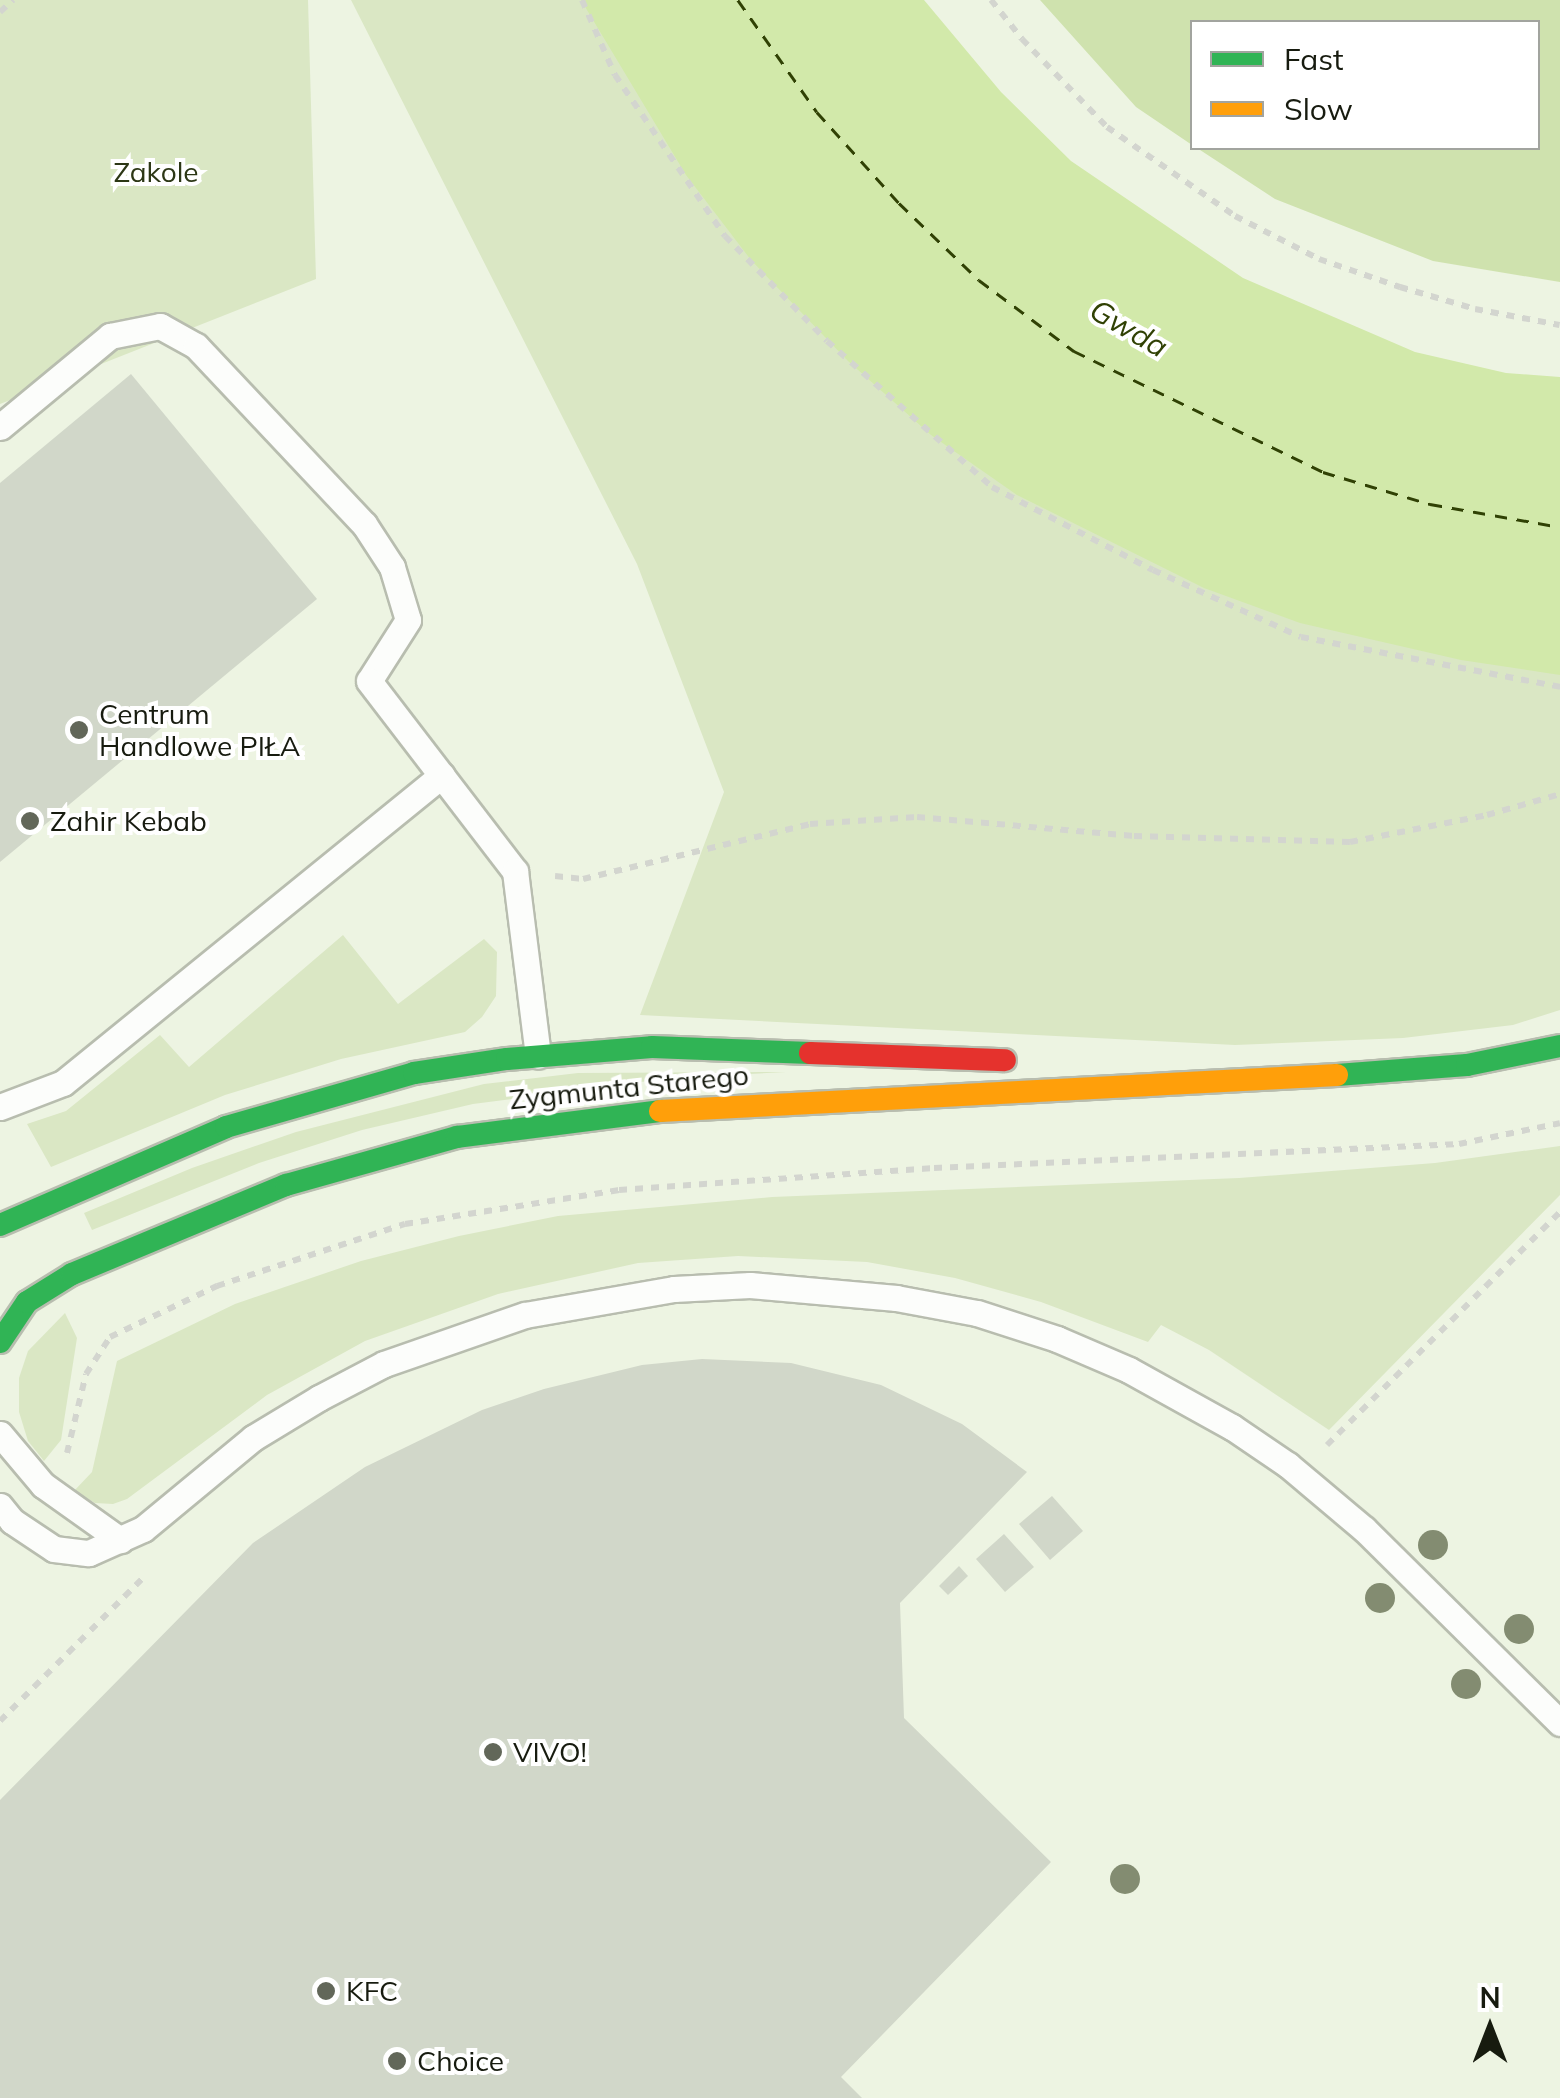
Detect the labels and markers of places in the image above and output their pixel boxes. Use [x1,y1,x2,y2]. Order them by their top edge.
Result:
place label: Centrum Handlowe PIŁA [99,697,300,763]
marker: Centrum Handlowe PIŁA [68,719,90,741]
place label: Zahir Kebab [50,804,207,838]
marker: Zahir Kebab [19,810,41,832]
place label: VIVO! [513,1735,587,1769]
marker: VIVO! [482,1741,504,1763]
place label: KFC [346,1974,398,2008]
marker: KFC [315,1980,337,2002]
place label: Choice [417,2044,504,2078]
marker: Choice [386,2050,408,2072]

